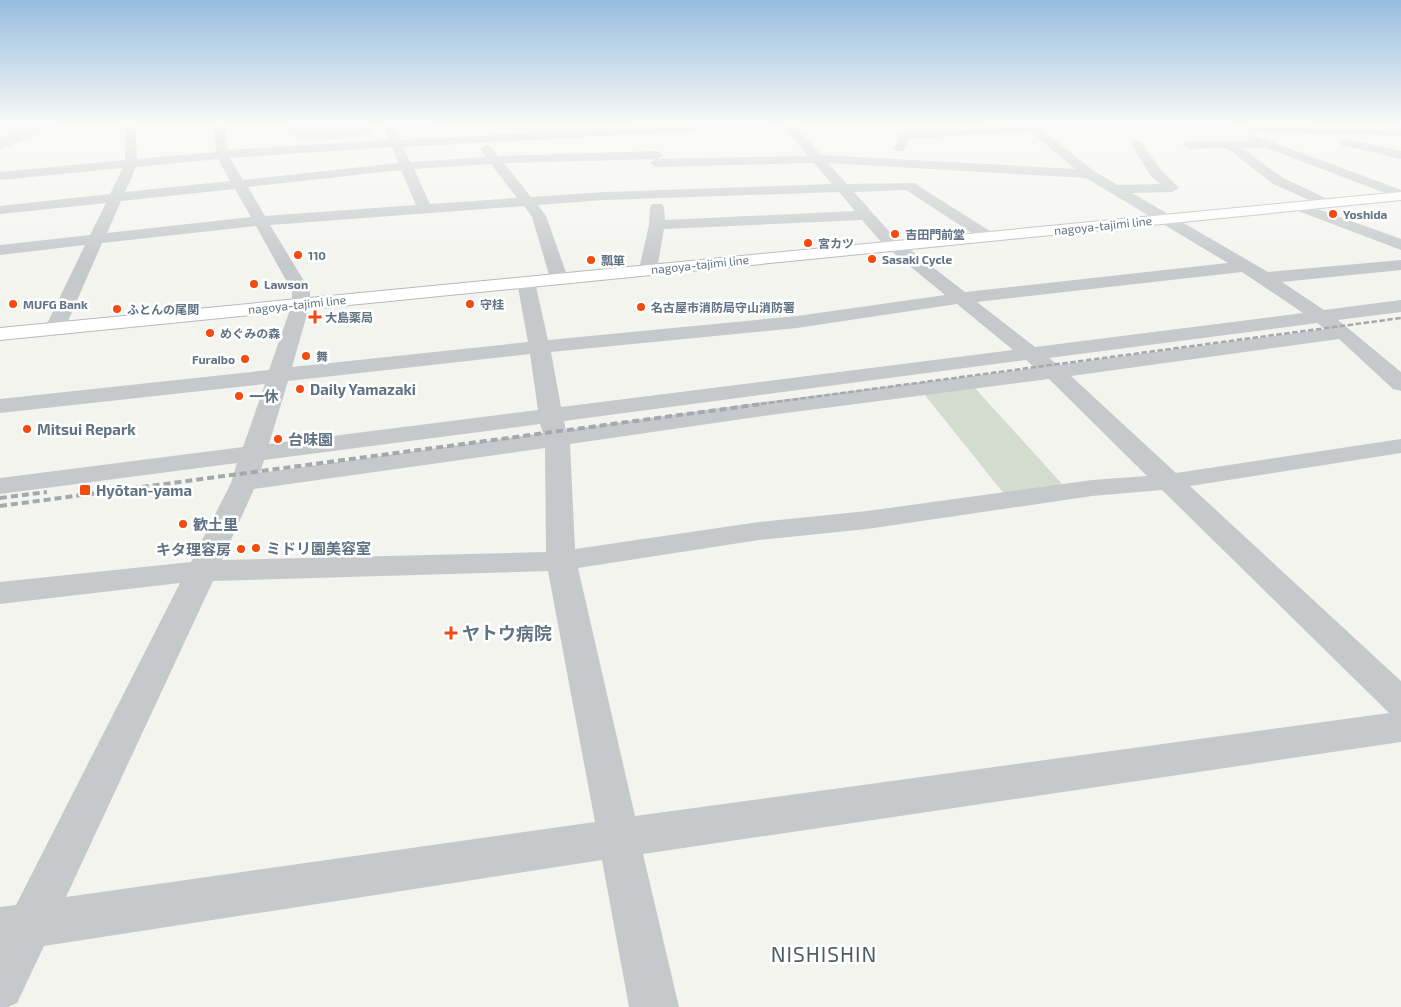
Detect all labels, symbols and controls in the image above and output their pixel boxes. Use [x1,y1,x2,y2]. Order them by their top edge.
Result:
place label: Yoshida [1343,207,1388,221]
marker: Yoshida [1327,208,1339,220]
street label: nagoya-tajimi line [1053,213,1153,238]
place label: 吉田門前堂 [905,227,965,241]
marker: 吉田門前堂 [889,228,901,240]
place label: 宮カツ [818,236,854,250]
marker: 宮カツ [802,237,814,249]
place label: 110 [308,248,326,262]
marker: 110 [292,249,304,261]
street label: nagoya-tajimi line [650,252,750,277]
place label: Sasaki Cycle [882,252,952,267]
place label: 瓢箪 [601,253,625,267]
marker: Sasaki Cycle [866,253,878,265]
marker: 瓢箪 [585,254,597,266]
place label: Lawson [264,277,308,291]
marker: Lawson [248,278,260,290]
street label: nagoya-tajimi line [247,292,347,317]
place label: MUFG Bank [23,297,88,311]
place label: 守桂 [480,297,504,311]
marker: MUFG Bank [7,298,19,310]
marker: 守桂 [464,298,476,310]
place label: 名古屋市消防局守山消防署 [651,300,795,314]
marker: 名古屋市消防局守山消防署 [635,301,647,313]
place label: ふとんの尾関 [127,302,199,316]
marker: ふとんの尾関 [111,303,123,315]
place label: 大島薬局 [325,310,373,324]
marker: 大島薬局 [309,311,321,323]
place label: めぐみの森 [220,326,280,340]
marker: めぐみの森 [204,327,216,339]
place label: 舞 [316,349,328,363]
marker: 舞 [300,350,312,362]
place label: Furaibo [192,352,235,366]
marker: Furaibo [239,353,251,365]
place label: Daily Yamazaki [310,380,416,399]
marker: Daily Yamazaki [294,383,306,395]
place label: 一休 [249,387,279,405]
marker: 一休 [233,390,245,402]
place label: Mitsui Repark [37,420,136,438]
marker: Mitsui Repark [21,423,33,435]
place label: 台味園 [288,430,333,448]
marker: 台味園 [272,433,284,445]
place label: Hyōtan-yama [96,481,192,500]
marker: Hyōtan-yama [78,483,92,497]
place label: 歓土里 [193,515,238,533]
marker: 歓土里 [177,518,189,530]
place label: ミドリ園美容室 [266,539,371,557]
place label: キタ理容房 [156,540,231,558]
marker: ミドリ園美容室 [250,542,262,554]
marker: キタ理容房 [235,543,247,555]
place label: ヤトウ病院 [462,622,552,644]
marker: ヤトウ病院 [444,626,458,640]
district label: NISHISHIN [771,941,877,966]

